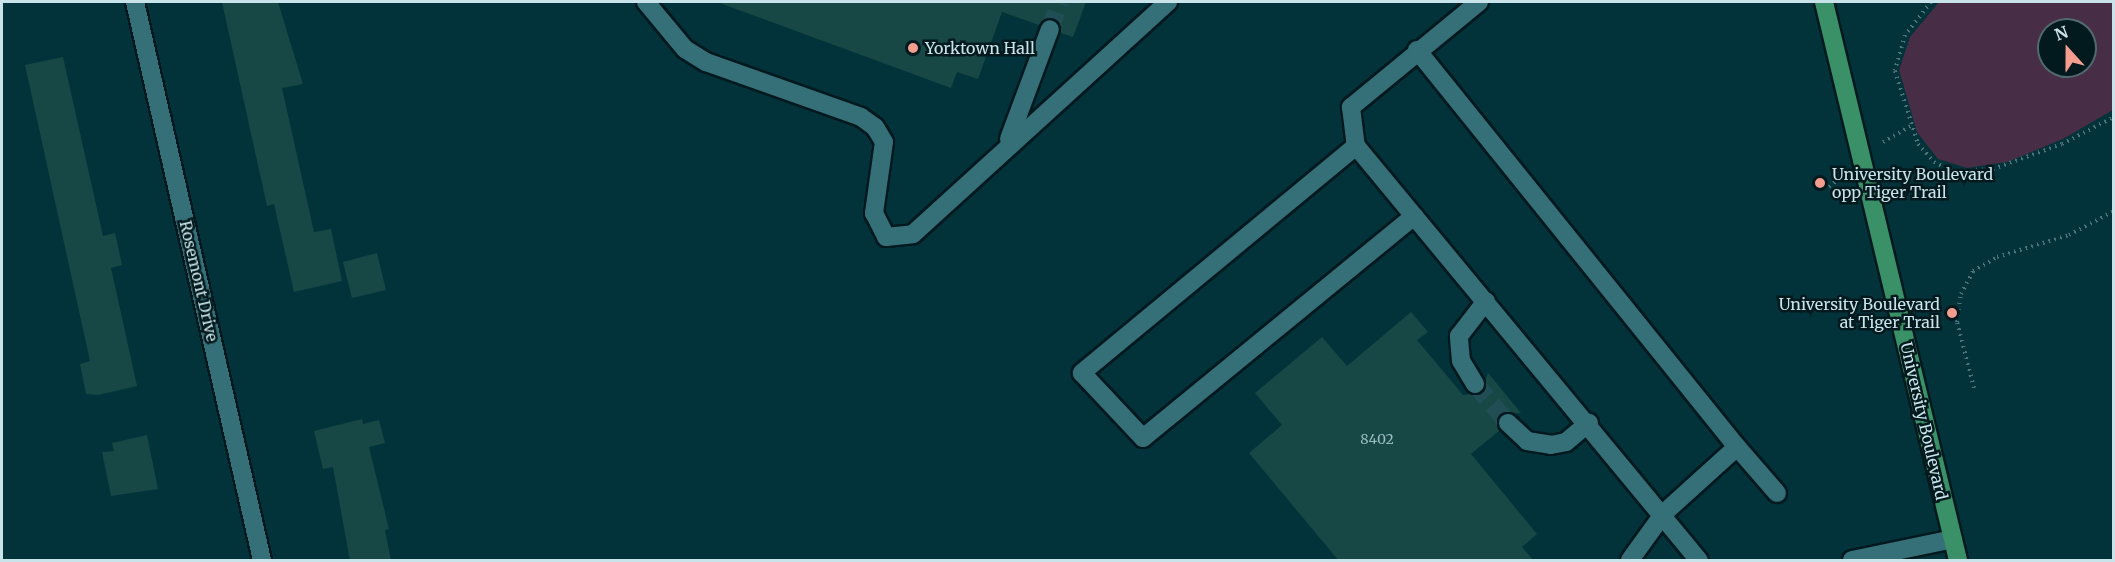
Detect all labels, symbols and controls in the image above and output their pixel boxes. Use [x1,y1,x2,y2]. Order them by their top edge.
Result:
north arrow [2037,18,2097,78]
text: N [2052,21,2071,45]
place label: Yorktown Hall [925,38,1035,58]
marker: Yorktown Hall [906,41,920,55]
place label: University Boulevard opp Tiger Trail [1832,164,1993,202]
marker: University Boulevard opp Tiger Trail [1813,176,1827,190]
street label: Rosemont Drive [176,219,222,343]
place label: University Boulevard at Tiger Trail [1779,294,1940,332]
marker: University Boulevard at Tiger Trail [1945,306,1959,320]
street label: University Boulevard [1897,340,1951,502]
house number: 8402 [1360,431,1394,447]

